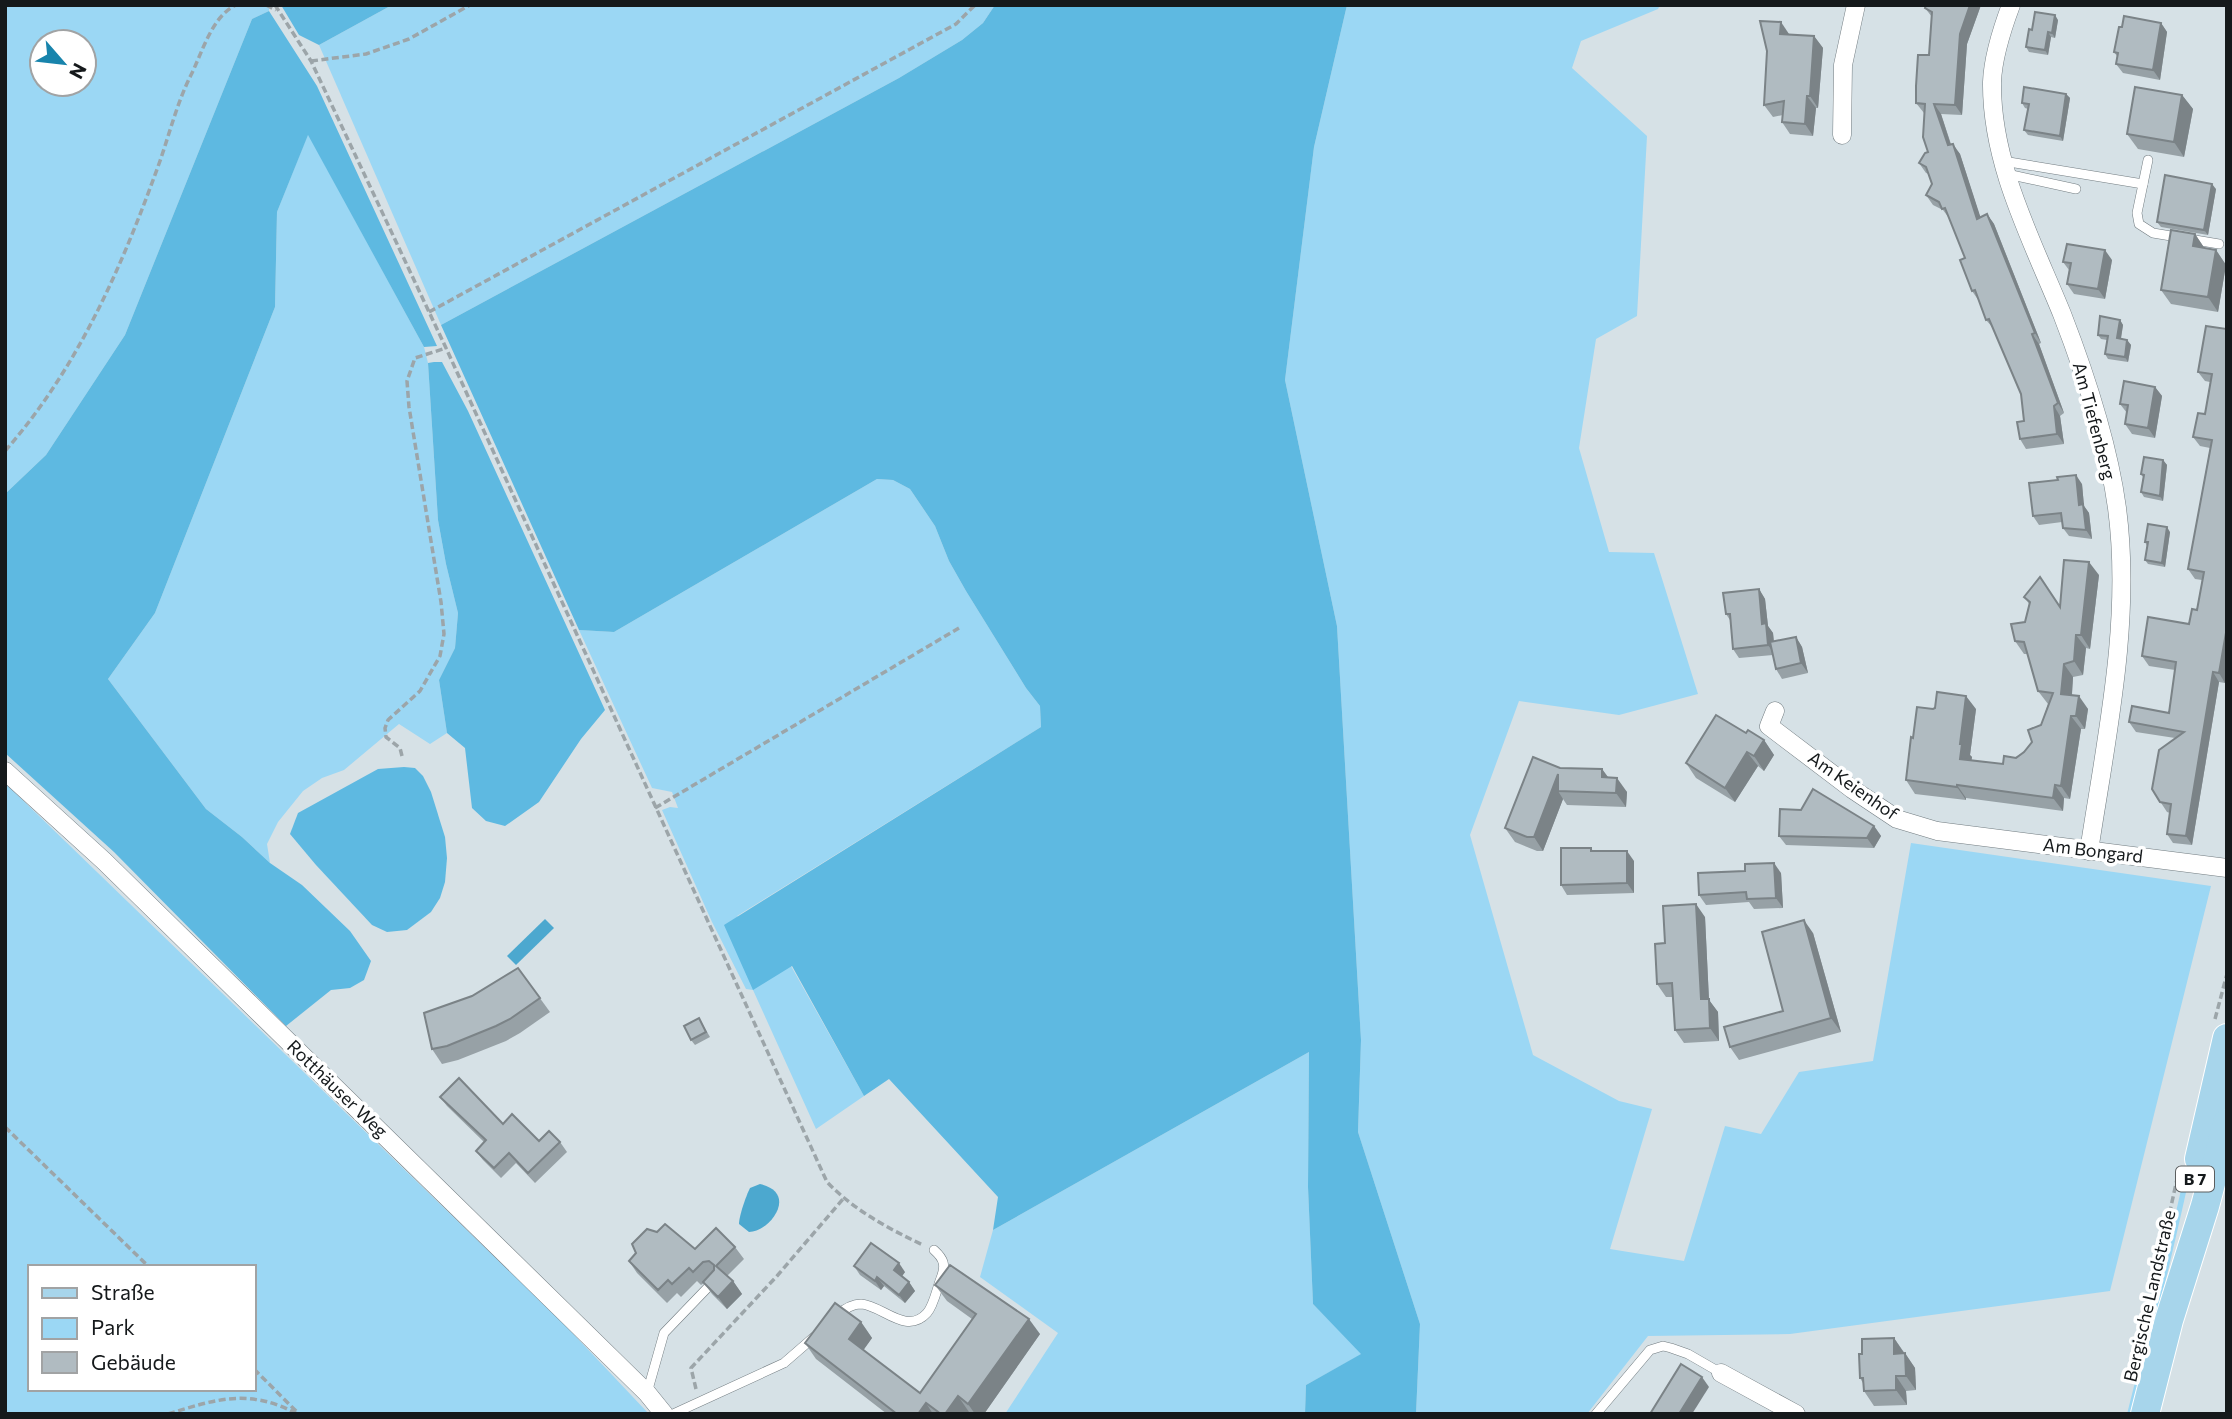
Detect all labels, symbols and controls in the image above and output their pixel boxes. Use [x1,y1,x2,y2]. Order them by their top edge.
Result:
north arrow [28,28,98,98]
text: N [65,60,92,83]
street label: Am Tiefenberg [2069,360,2121,482]
street label: Am Keienhof [1804,746,1904,825]
street label: Am Bongard [2042,833,2144,867]
street label: Rotthäuser Weg [283,1035,393,1142]
road number: B 7 [2176,1166,2214,1191]
street label: Bergische Landstraße [2119,1208,2180,1384]
legend [28,1265,256,1391]
text: Straße [91,1279,155,1304]
text: Park [91,1314,135,1339]
text: Gebäude [91,1349,176,1374]

